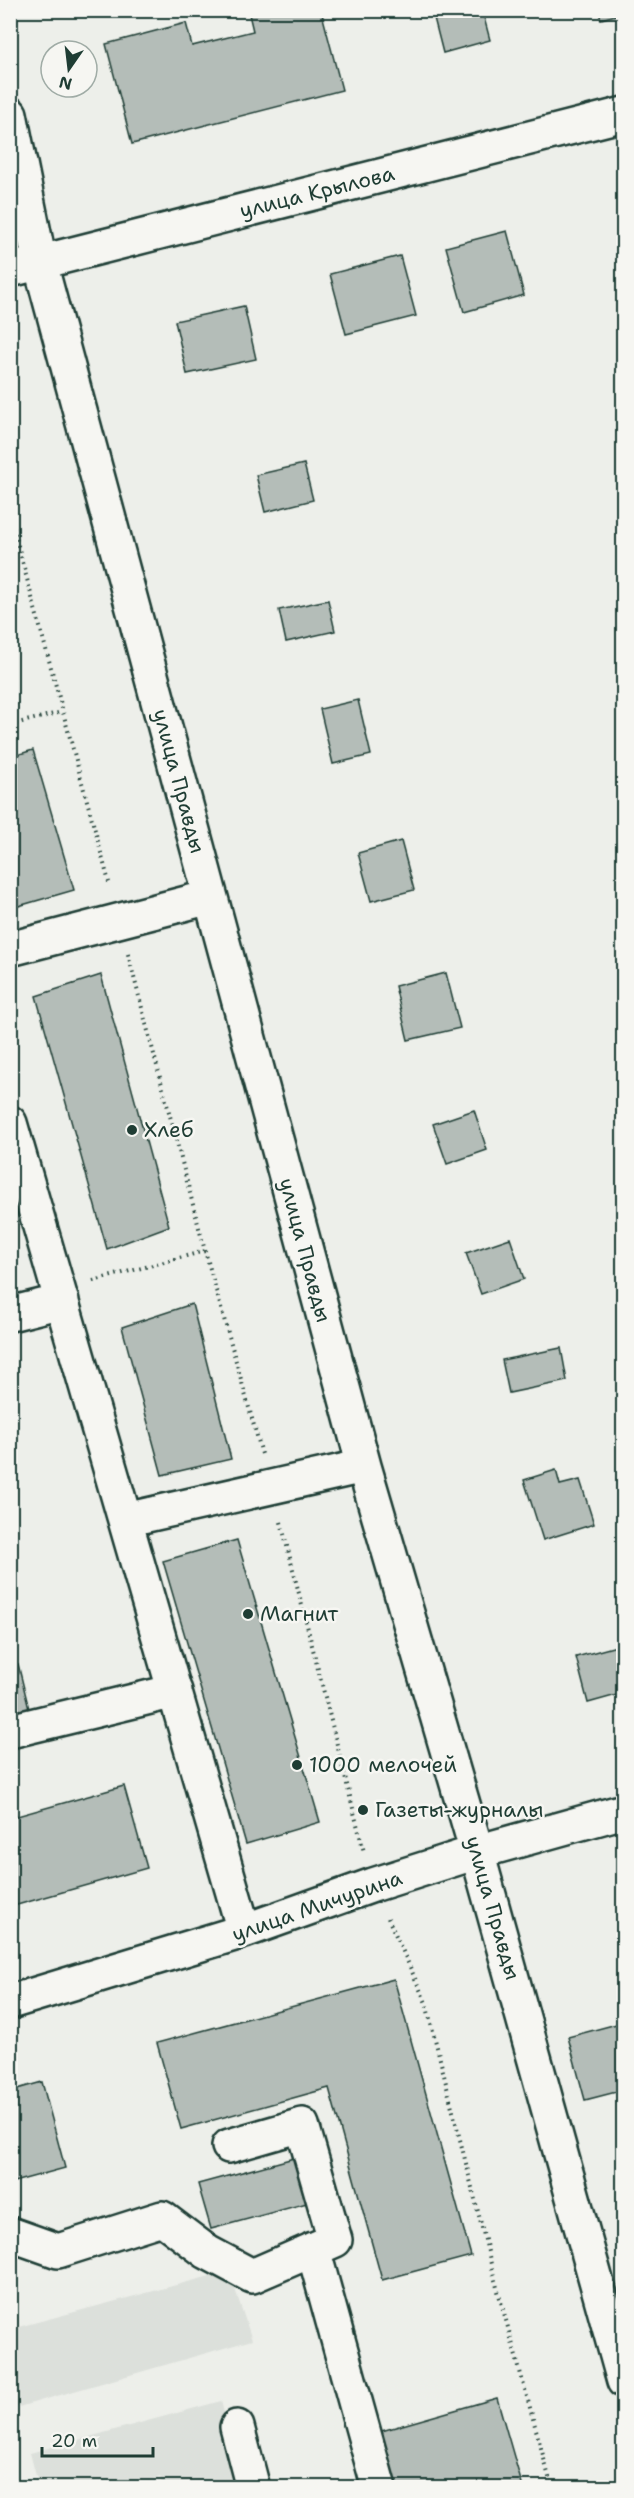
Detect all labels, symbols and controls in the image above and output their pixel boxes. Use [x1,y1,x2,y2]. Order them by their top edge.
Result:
north arrow [39,39,99,99]
text: N [57,71,74,95]
street label: улица Крылова [237,159,397,225]
street label: улица Правды [146,706,212,856]
place label: Хлеб [144,1116,193,1144]
marker: Хлеб [125,1123,139,1137]
street label: улица Правды [272,1175,338,1325]
place label: Магнит [260,1600,339,1628]
marker: Магнит [241,1607,255,1621]
place label: 1000 мелочей [309,1751,457,1779]
marker: 1000 мелочей [290,1758,304,1772]
place label: Газеты-журналы [375,1796,544,1824]
marker: Газеты-журналы [356,1803,370,1817]
street label: улица Правды [459,1833,527,1983]
street label: улица Мичурина [228,1864,406,1948]
scale bar [42,2420,153,2458]
text: 20 m [51,2429,97,2453]

